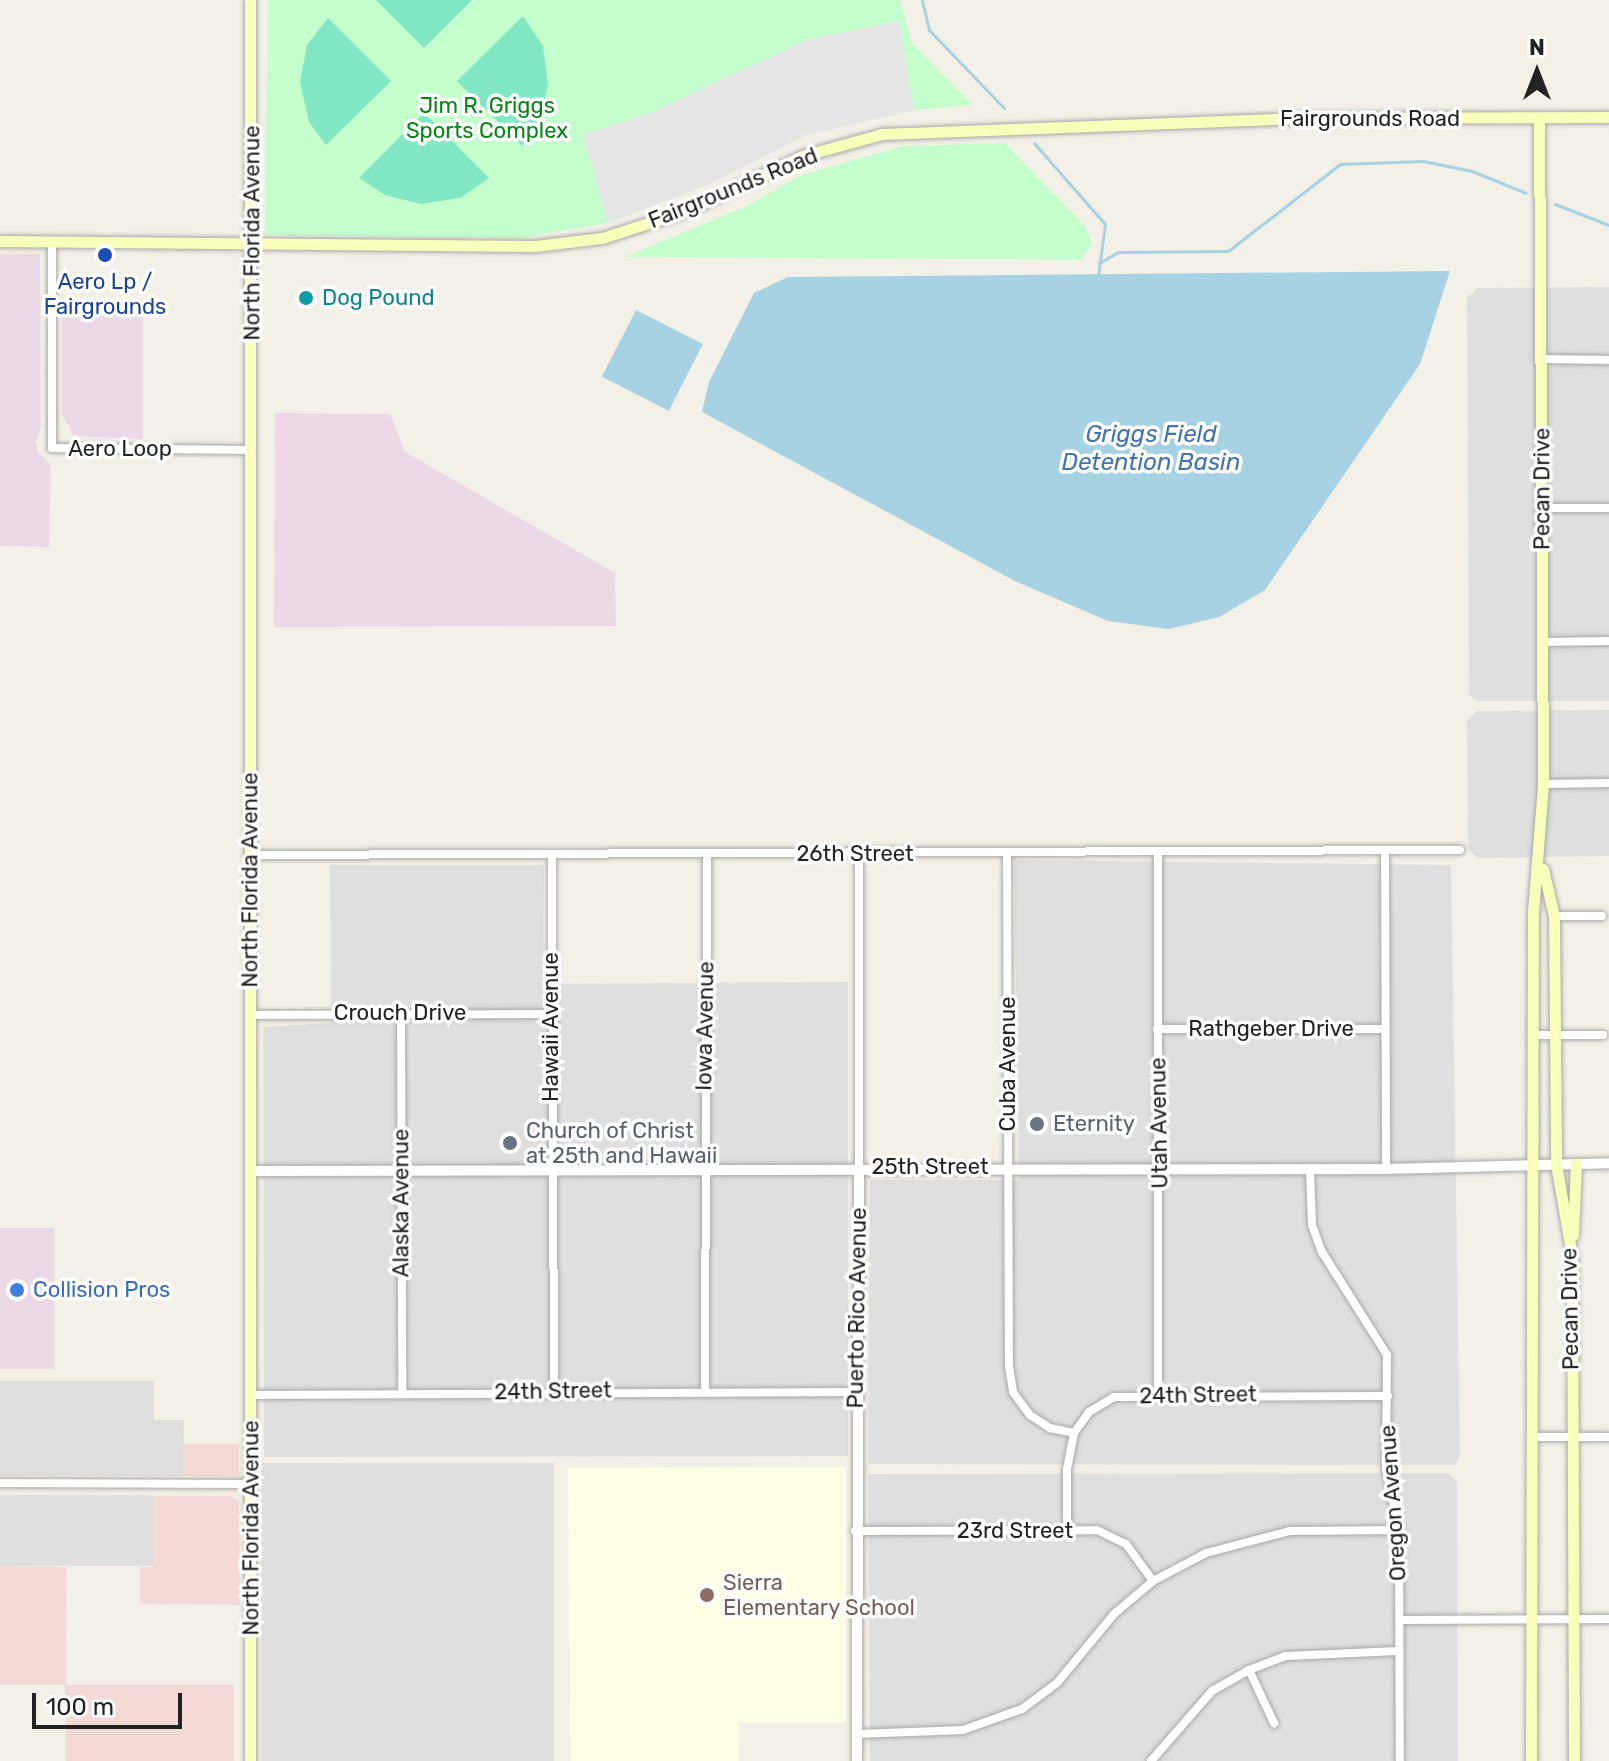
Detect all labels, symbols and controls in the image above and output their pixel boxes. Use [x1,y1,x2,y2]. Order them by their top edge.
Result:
north arrow [1497,32,1577,112]
text: N [1529,34,1545,61]
park label: Jim R. Griggs Sports Complex [406,92,568,144]
street label: Fairgrounds Road [1280,106,1460,132]
street label: North Florida Avenue [239,125,265,341]
street label: Fairgrounds Road [645,142,821,234]
marker: Aero Lp / Fairgrounds [96,246,114,264]
place label: Aero Lp / Fairgrounds [44,268,166,320]
place label: Dog Pound [322,285,435,311]
marker: Dog Pound [297,289,315,307]
water label: Griggs Field Detention Basin [1062,421,1240,477]
street label: Pecan Drive [1529,428,1555,550]
street label: Aero Loop [68,436,172,462]
street label: North Florida Avenue [237,772,263,988]
street label: 26th Street [796,841,914,867]
street label: Hawaii Avenue [538,952,564,1102]
street label: Iowa Avenue [691,961,719,1091]
street label: Cuba Avenue [995,996,1021,1132]
street label: Crouch Drive [334,1000,466,1026]
street label: Rathgeber Drive [1188,1016,1354,1042]
street label: Utah Avenue [1145,1057,1173,1189]
place label: Eternity [1053,1111,1135,1137]
marker: Eternity [1028,1115,1046,1133]
place label: Church of Christ at 25th and Hawaii [526,1117,717,1168]
street label: Alaska Avenue [388,1128,414,1278]
marker: Church of Christ at 25th and Hawaii [501,1134,519,1152]
street label: 25th Street [872,1154,988,1180]
street label: Puerto Rico Avenue [842,1207,872,1409]
street label: Pecan Drive [1556,1248,1584,1370]
place label: Collision Pros [33,1277,170,1303]
marker: Collision Pros [8,1281,26,1299]
street label: 24th Street [494,1377,612,1405]
street label: 24th Street [1139,1381,1257,1409]
street label: North Florida Avenue [238,1420,264,1636]
street label: Oregon Avenue [1374,1424,1412,1582]
street label: 23rd Street [957,1518,1073,1544]
place label: Sierra Elementary School [723,1569,916,1620]
marker: Sierra Elementary School [698,1586,716,1604]
scale bar [36,1677,186,1727]
text: 100 m [46,1693,114,1721]

